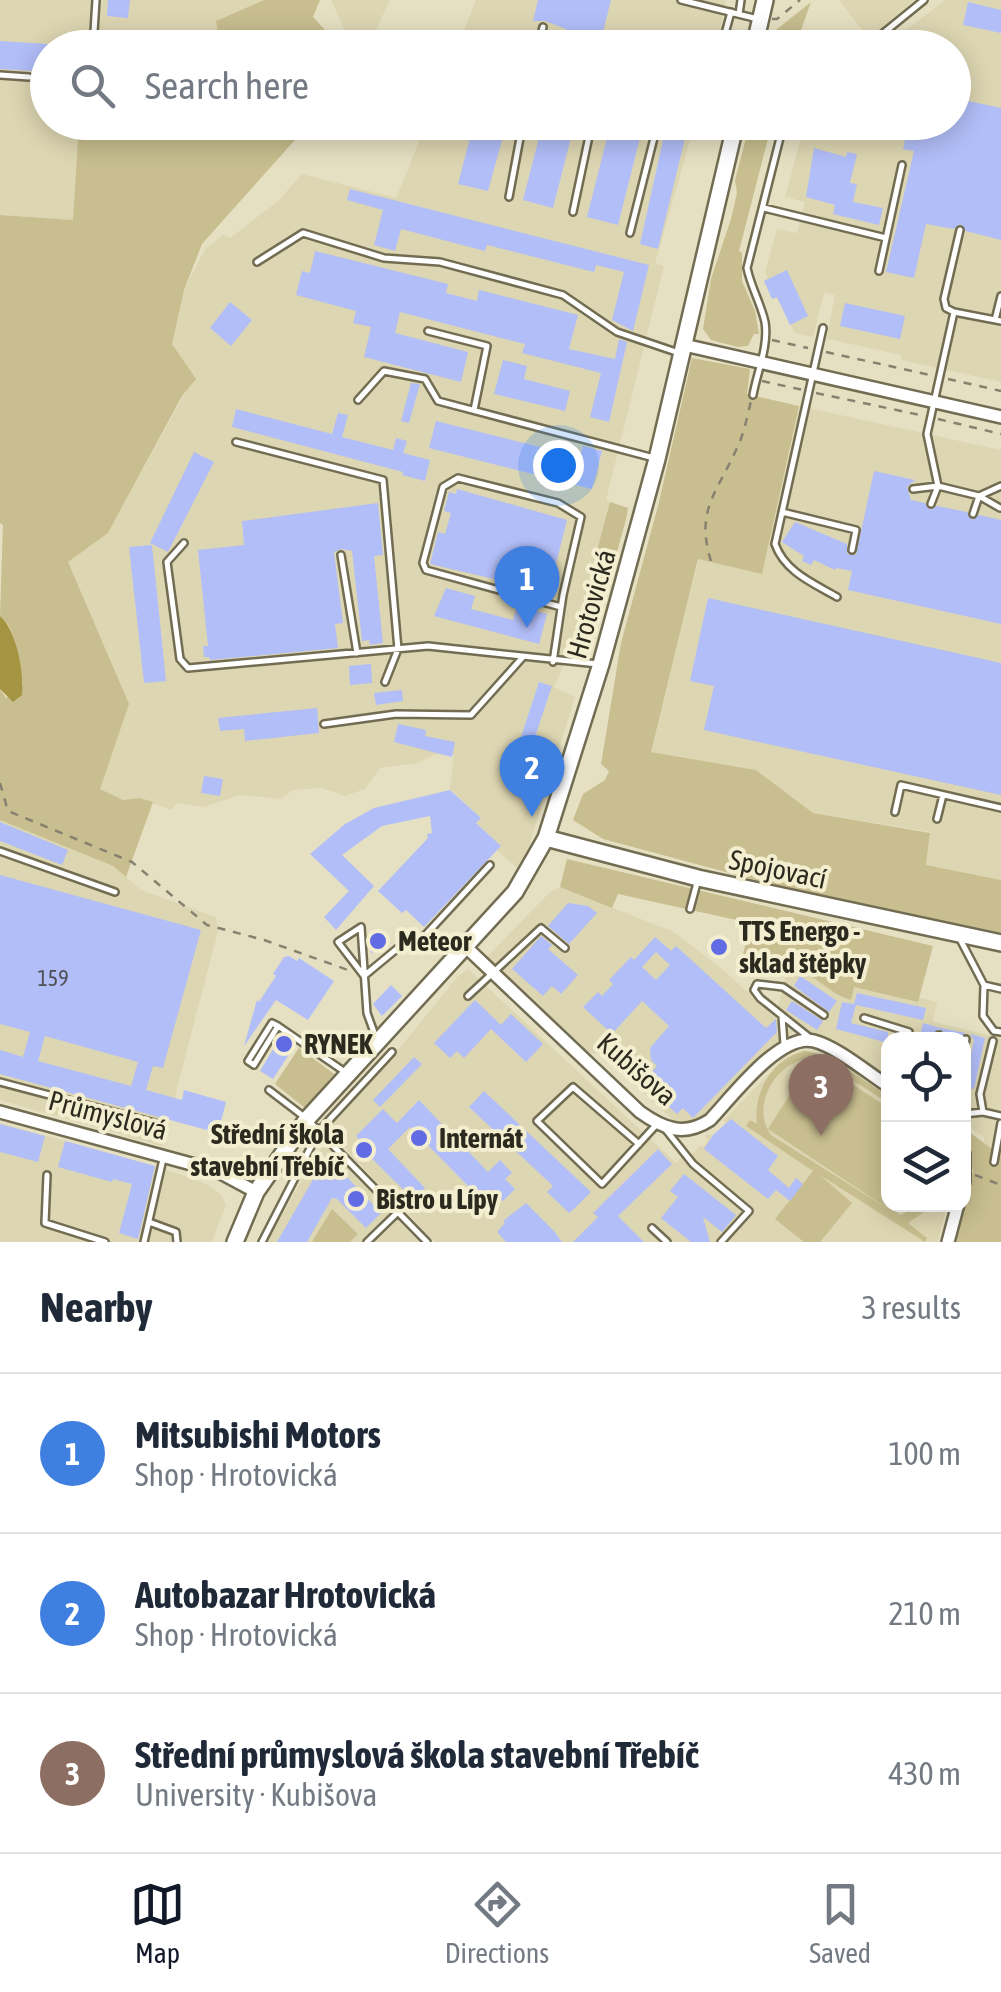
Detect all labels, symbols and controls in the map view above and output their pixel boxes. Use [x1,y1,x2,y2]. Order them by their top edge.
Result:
search box [30,30,971,140]
icon: search [65,58,120,113]
text: Search here [145,64,309,107]
your location [533,440,584,491]
pin: 1 [494,546,560,628]
street label: Hrotovická [560,546,622,662]
pin: 2 [500,734,564,817]
street label: Spojovací [726,843,830,895]
place label: TTS Energo - sklad štěpky [739,915,867,979]
place label: Meteor [398,925,472,957]
marker: Meteor [367,930,389,952]
marker: TTS Energo - sklad štěpky [708,936,730,958]
house number: 159 [37,965,69,991]
street label: Kubišova [591,1026,683,1112]
place label: RYNEK [304,1028,373,1060]
map controls [881,1032,971,1212]
button: locate [881,1032,971,1122]
marker: RYNEK [273,1033,295,1055]
pin: 3 [788,1054,854,1136]
street label: Průmyslová [45,1084,171,1146]
place label: Střední škola stavební Třebíč [190,1118,345,1182]
place label: Internát [439,1122,523,1154]
button: layers [881,1122,971,1212]
marker: Internát [408,1127,430,1149]
marker: Střední škola stavební Třebíč [353,1139,375,1161]
place label: Bistro u Lípy [376,1183,499,1215]
marker: Bistro u Lípy [345,1188,367,1210]
text: Nearby [40,1283,153,1331]
text: 3 results [862,1289,961,1326]
text: Mitsubishi Motors [135,1413,381,1456]
text: 1 [65,1435,80,1472]
text: 100 m [888,1435,961,1472]
text: Shop · Hrotovická [135,1456,338,1493]
text: Autobazar Hrotovická [135,1573,436,1616]
text: 2 [65,1595,80,1632]
text: 210 m [888,1595,961,1632]
text: Shop · Hrotovická [135,1616,338,1653]
text: Střední průmyslová škola stavební Třebíč [135,1733,699,1776]
text: 3 [65,1755,80,1792]
text: 430 m [888,1755,961,1792]
text: University · Kubišova [135,1776,377,1813]
tab: Map [130,1877,185,1969]
tab: Directions [445,1877,549,1969]
tab: Saved [809,1877,871,1969]

